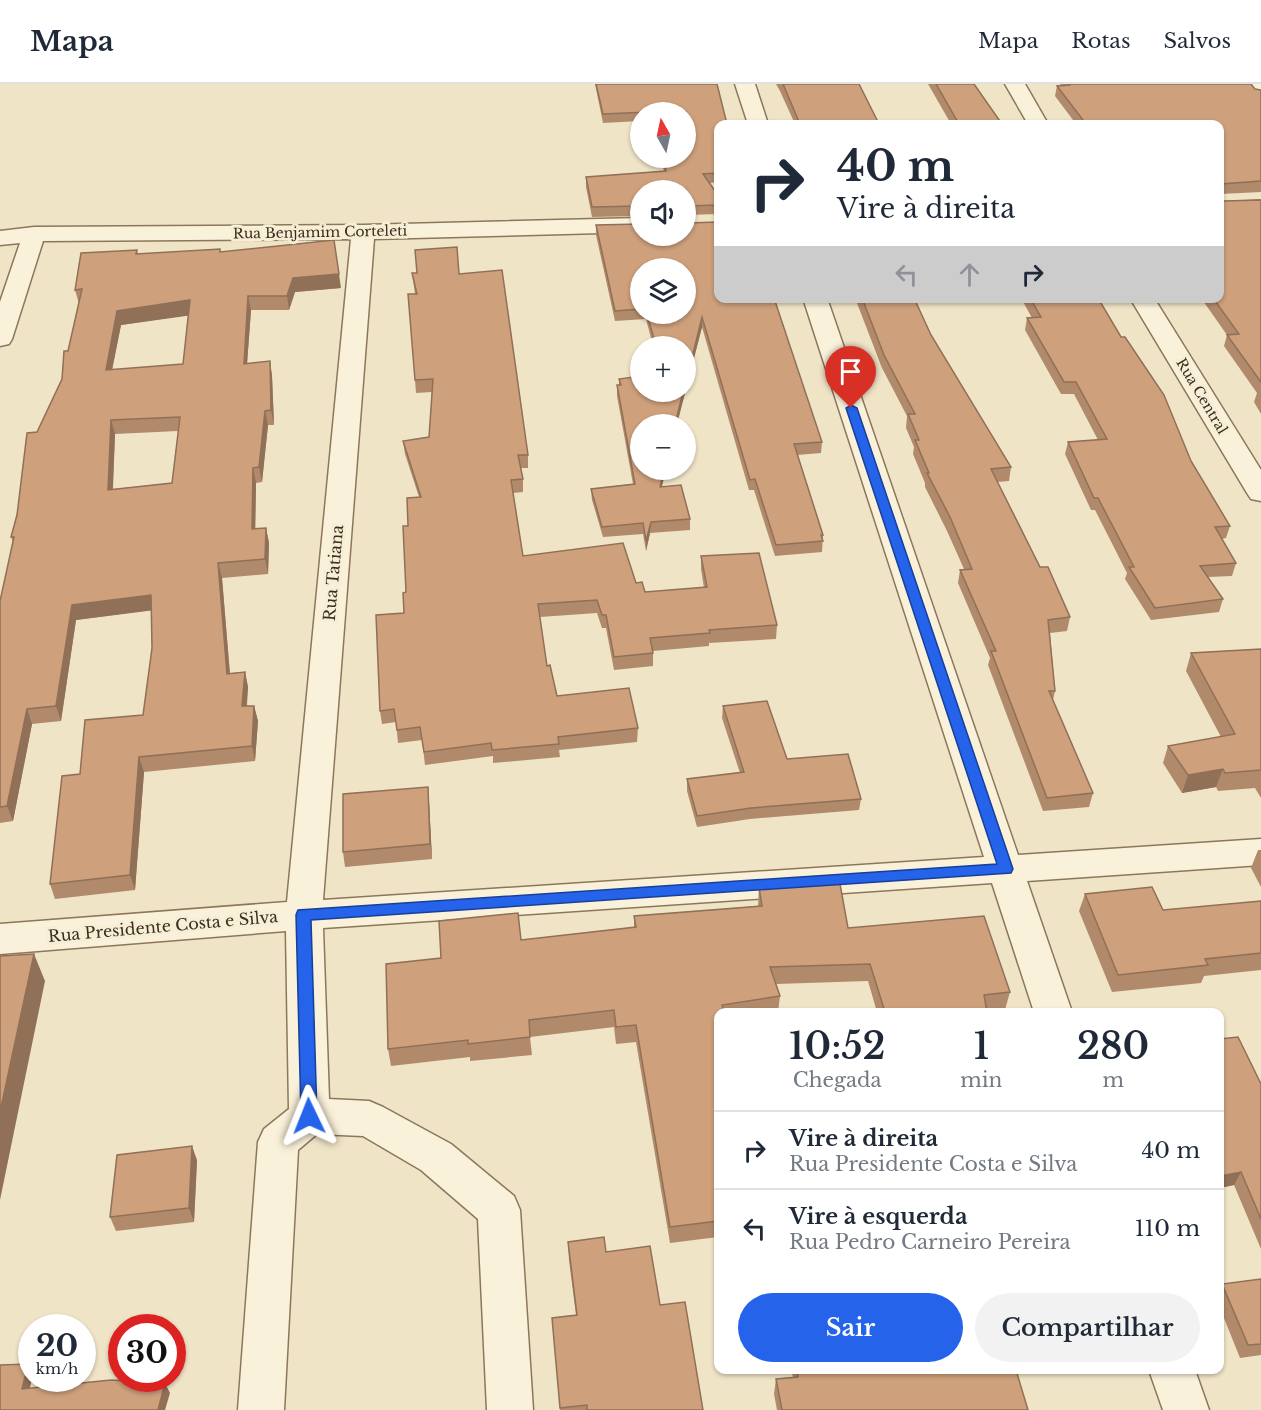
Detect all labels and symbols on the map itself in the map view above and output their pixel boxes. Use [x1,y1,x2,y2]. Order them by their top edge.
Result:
north arrow [630,102,696,168]
street label: Rua Benjamim Corteleti [233,221,408,243]
pin [825,346,876,408]
street label: Rua Central [1172,355,1232,438]
street label: Rua Tatiana [319,524,347,622]
street label: Rua Presidente Costa e Silva [47,906,279,946]
position arrow [277,1084,341,1148]
speed limit sign: 30 [108,1314,186,1392]

